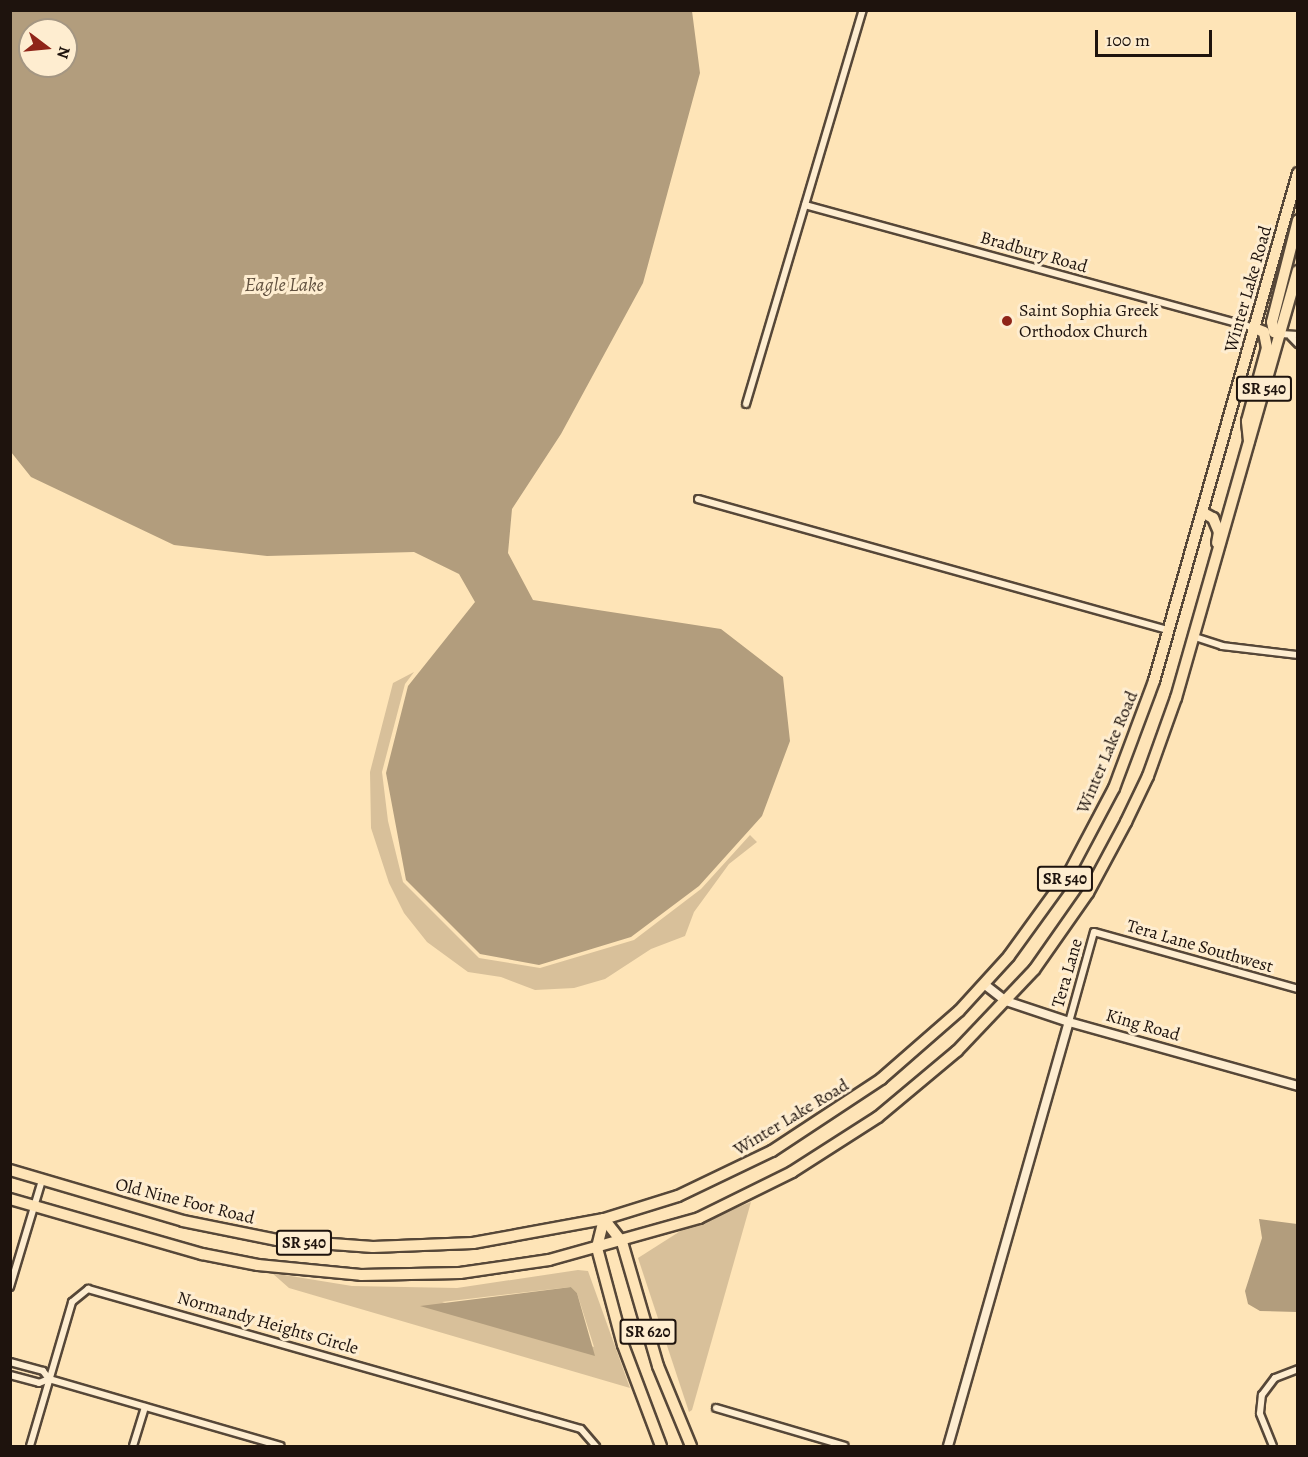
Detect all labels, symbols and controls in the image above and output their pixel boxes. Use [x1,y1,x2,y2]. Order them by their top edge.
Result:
north arrow [18,18,78,78]
scale bar [1098,18,1215,56]
text: 100 m [1106,28,1150,52]
text: N [51,44,76,61]
street label: Winter Lake Road [1220,223,1276,355]
street label: Bradbury Road [978,226,1090,278]
water label: Eagle Lake [244,272,324,296]
place label: Saint Sophia Greek Orthodox Church [1019,300,1159,342]
marker: Saint Sophia Greek Orthodox Church [1000,314,1014,328]
road number: SR 540 [1236,376,1292,402]
street label: Winter Lake Road [1072,688,1142,816]
road number: SR 540 [1036,866,1094,892]
street label: Tera Lane Southwest [1124,915,1276,977]
street label: Tera Lane [1047,936,1087,1010]
street label: King Road [1103,1004,1183,1046]
street label: Winter Lake Road [729,1074,853,1160]
street label: Old Nine Foot Road [113,1173,257,1229]
road number: SR 540 [276,1230,332,1256]
street label: Normandy Heights Circle [175,1287,361,1359]
road number: SR 620 [620,1319,676,1345]

